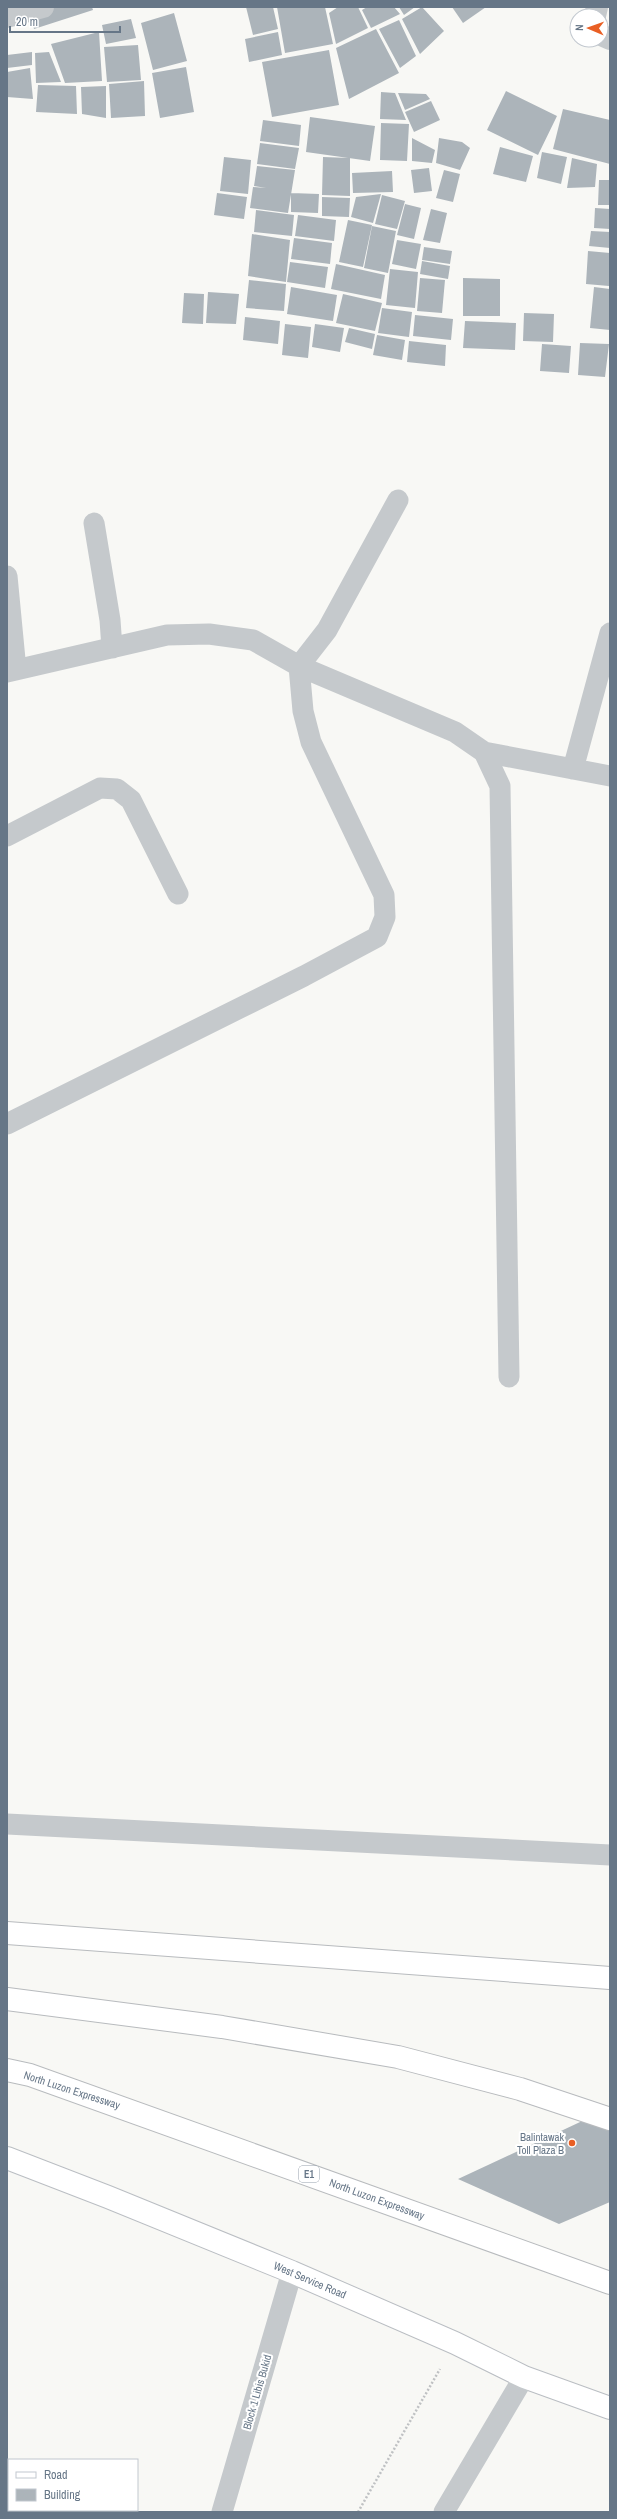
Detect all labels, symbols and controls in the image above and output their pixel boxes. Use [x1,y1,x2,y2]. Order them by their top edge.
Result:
scale bar [10,8,120,34]
north arrow [569,8,609,48]
text: 20 m [16,14,38,30]
text: N [572,24,586,31]
street label: North Luzon Expressway [22,2068,122,2112]
place label: Balintawak Toll Plaza B [517,2130,564,2157]
marker: Balintawak Toll Plaza B [567,2138,577,2148]
road number: E1 [299,2166,319,2182]
street label: North Luzon Expressway [327,2175,427,2223]
street label: West Service Road [272,2258,348,2302]
street label: Block 1 Libis Bukid [240,2353,274,2431]
legend [8,2459,138,2511]
text: Road [44,2467,68,2483]
text: Building [44,2487,81,2503]

